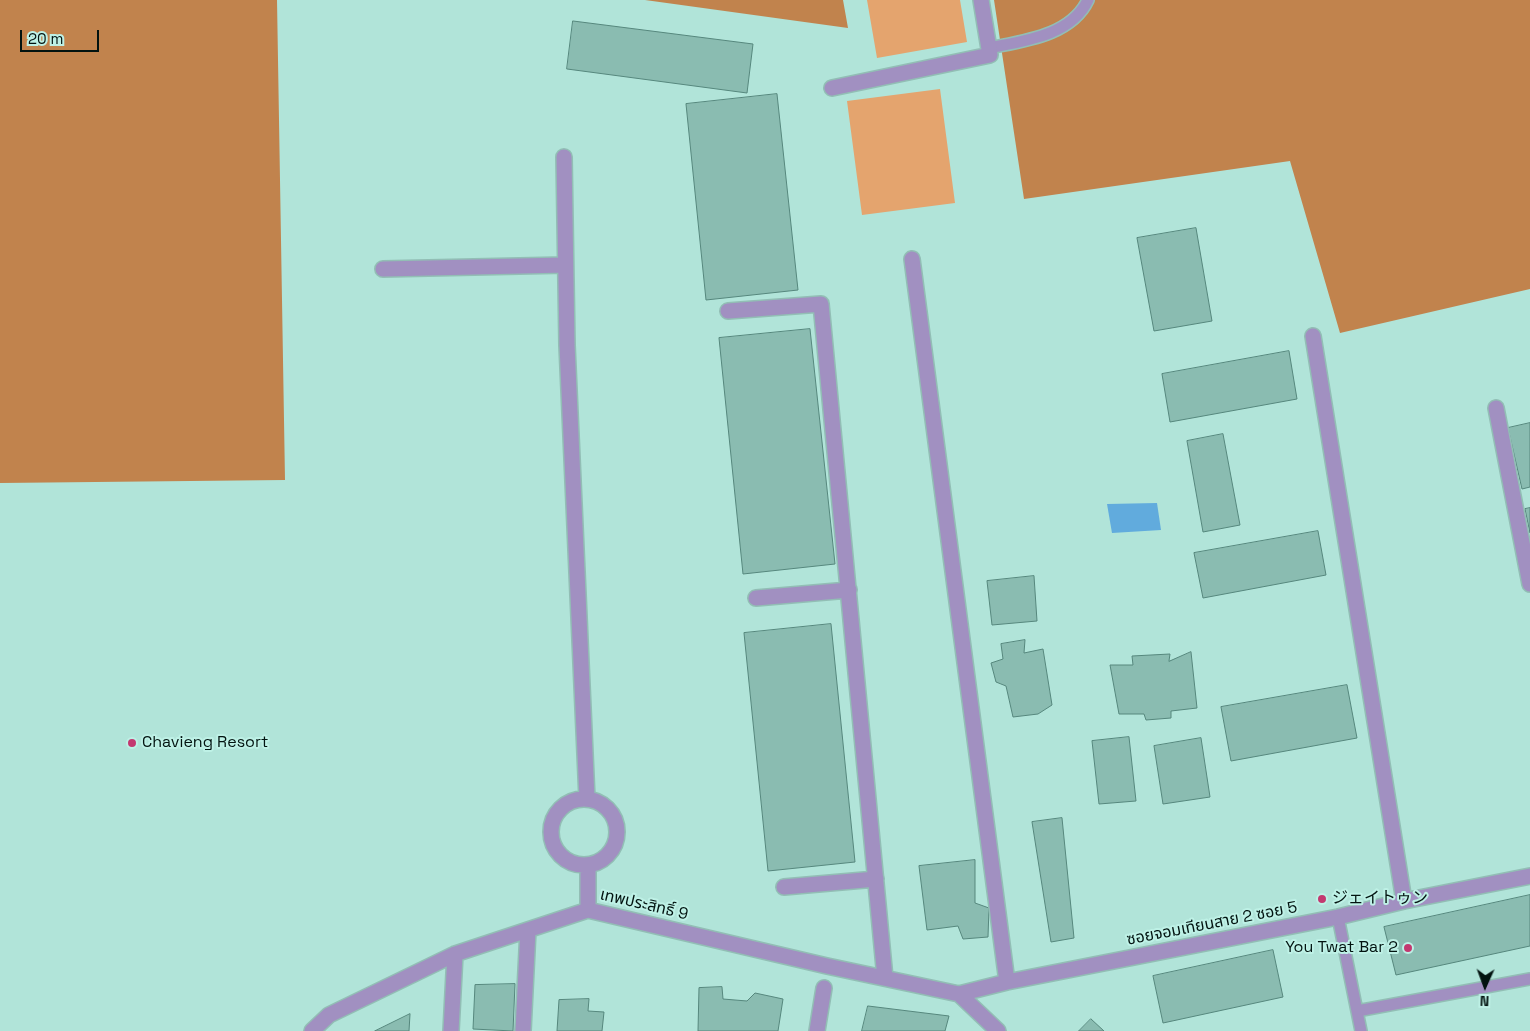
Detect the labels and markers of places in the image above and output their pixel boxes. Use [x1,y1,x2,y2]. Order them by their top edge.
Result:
place label: Chavieng Resort [142,733,268,753]
marker: Chavieng Resort [126,737,138,749]
place label: ジェイトゥン [1332,889,1428,909]
marker: ジェイトゥン [1316,893,1328,905]
place label: You Twat Bar 2 [1285,938,1398,958]
marker: You Twat Bar 2 [1402,942,1414,954]

